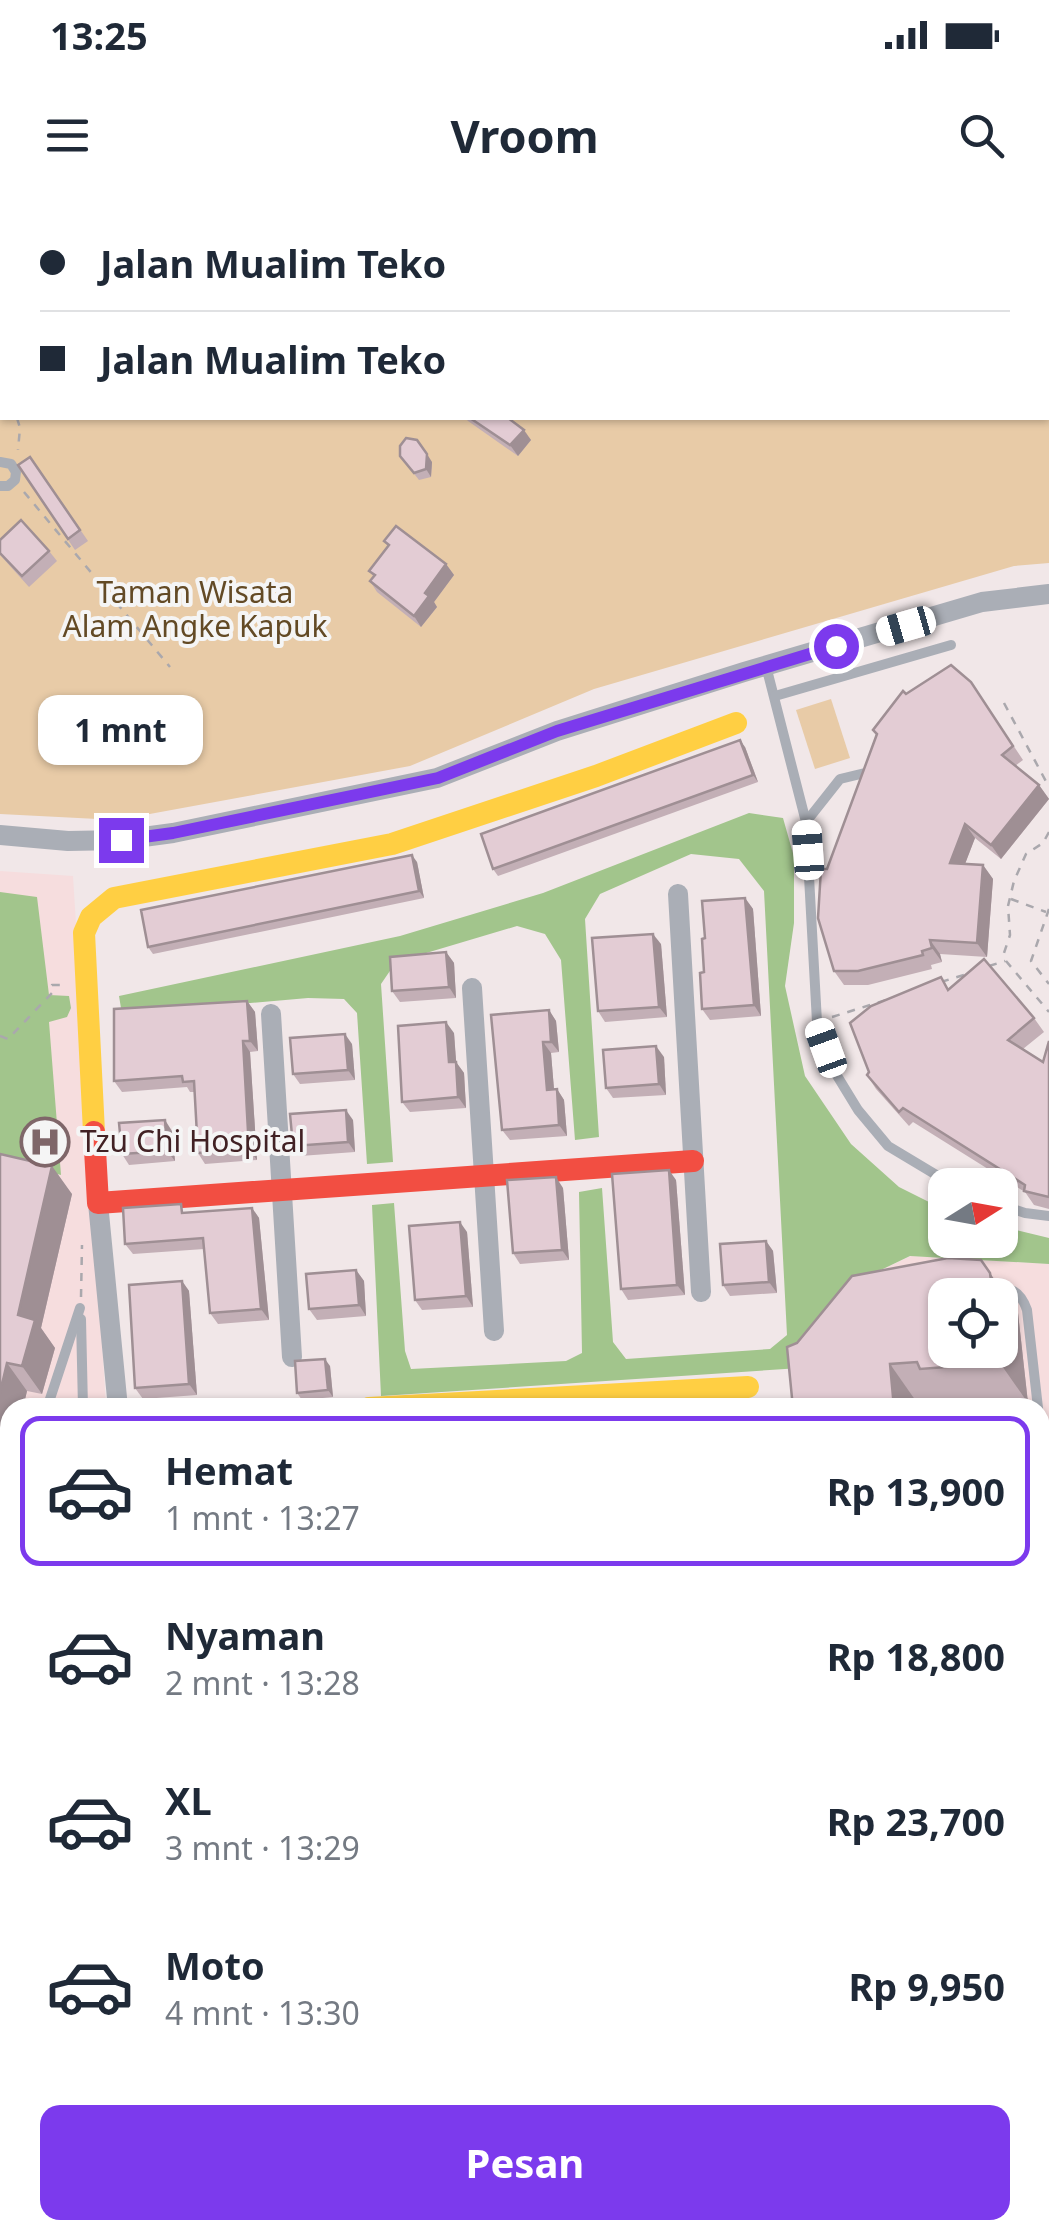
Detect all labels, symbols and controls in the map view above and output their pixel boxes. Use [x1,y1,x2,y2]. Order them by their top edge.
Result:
text: 13:25 [50,9,148,61]
text: Vroom [450,105,599,166]
icon: menu [40,108,95,163]
icon: search [954,108,1009,163]
text: Jalan Mualim Teko [100,237,446,289]
text: Jalan Mualim Teko [100,333,446,385]
park label: Taman Wisata Alam Angke Kapuk [63,571,327,646]
car [873,603,939,649]
route start [814,624,859,669]
callout: 1 mnt [38,695,204,765]
text: 1 mnt [74,708,167,751]
route end [99,818,144,863]
car [791,819,825,881]
car [802,1015,850,1081]
hospital icon: Tzu Chi Hospital [19,1116,71,1168]
place label: Tzu Chi Hospital [80,1120,305,1161]
north arrow [928,1168,1018,1258]
map controls [928,1168,1018,1368]
button: locate [928,1278,1018,1368]
text: Hemat [165,1444,293,1496]
icon: car [45,1446,135,1536]
text: Rp 13,900 [827,1465,1005,1517]
text: 1 mnt · 13:27 [165,1496,360,1539]
text: Nyaman [165,1609,325,1661]
icon: car [45,1611,135,1701]
text: Rp 18,800 [827,1630,1005,1682]
text: 2 mnt · 13:28 [165,1661,360,1704]
text: XL [165,1774,212,1826]
icon: car [45,1776,135,1866]
text: Rp 23,700 [827,1795,1005,1847]
text: 3 mnt · 13:29 [165,1826,360,1869]
text: Moto [165,1939,265,1991]
icon: car [45,1941,135,2031]
text: Rp 9,950 [848,1960,1005,2012]
text: 4 mnt · 13:30 [165,1991,360,2034]
button: Pesan [40,2105,1010,2220]

